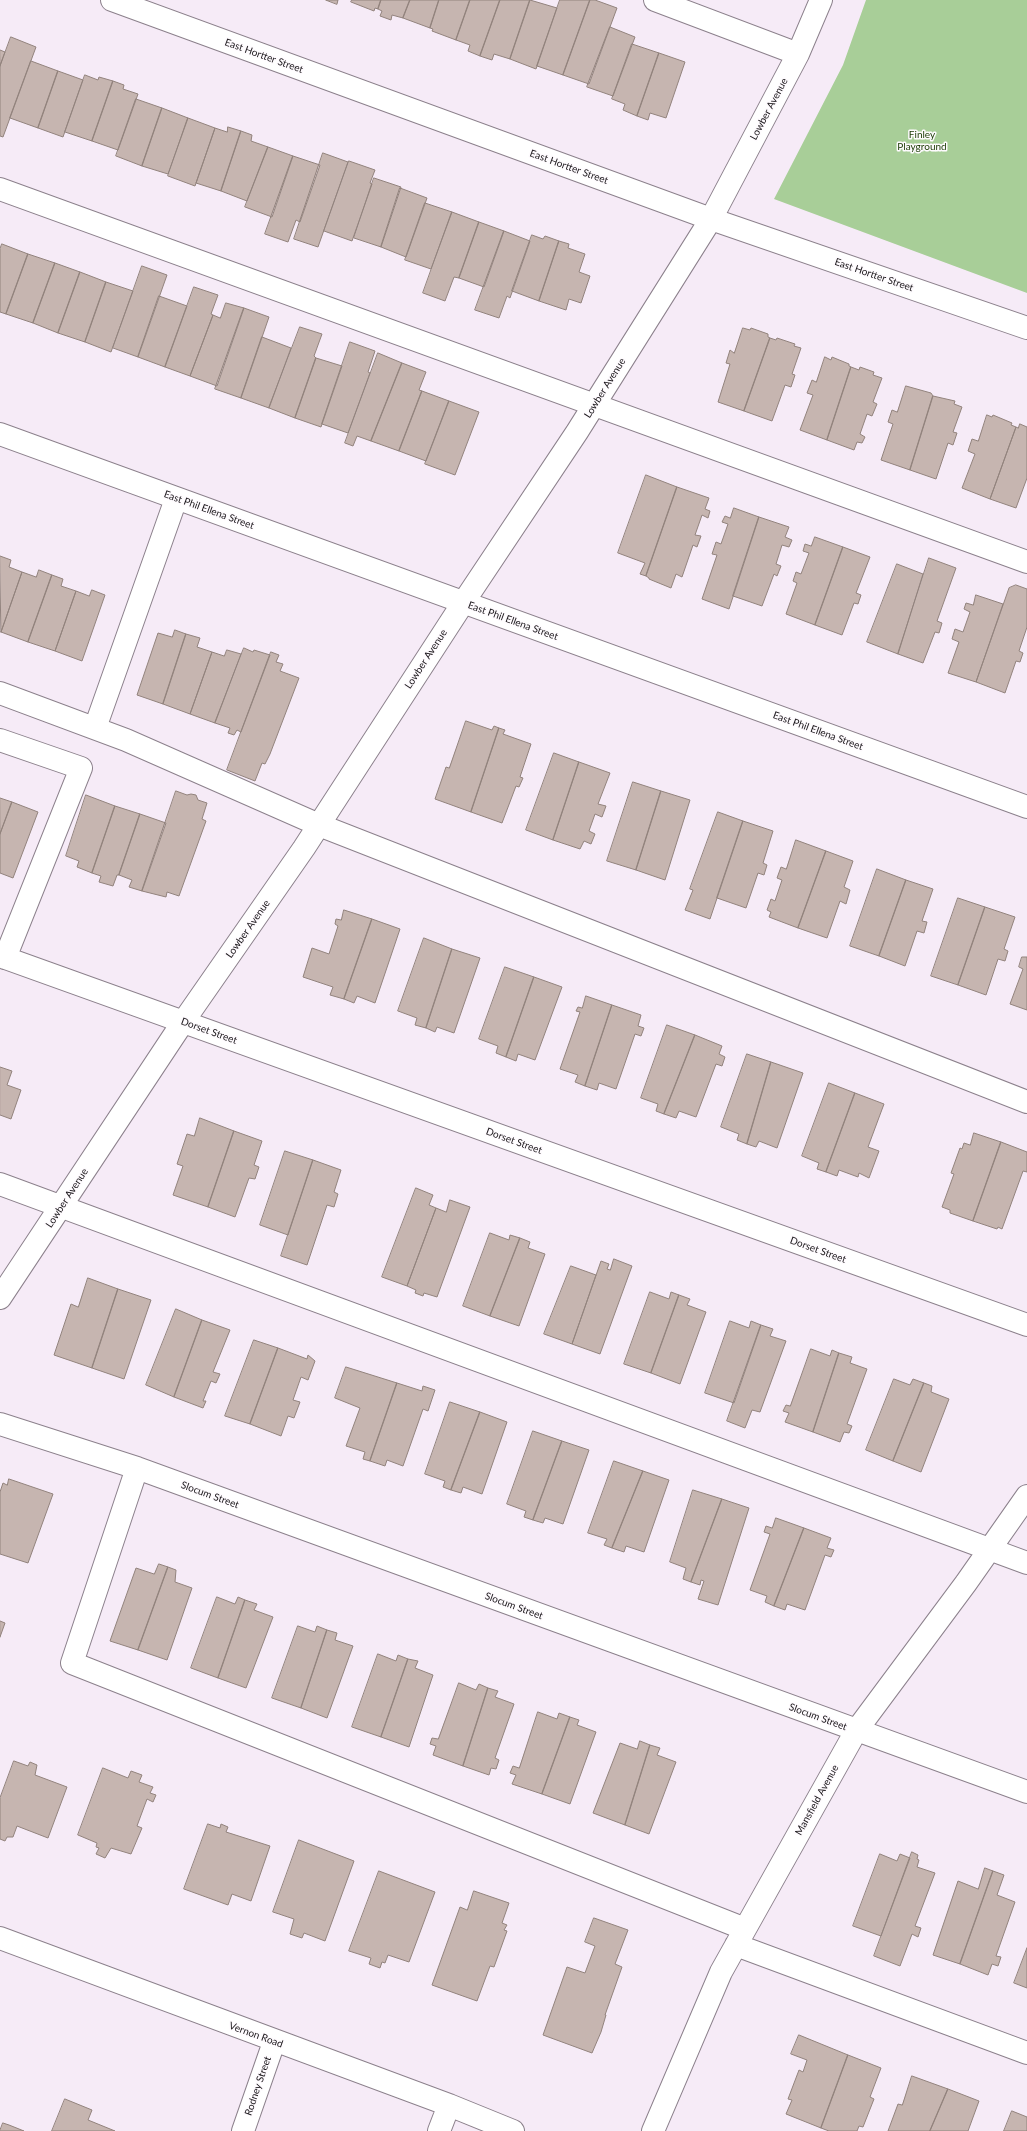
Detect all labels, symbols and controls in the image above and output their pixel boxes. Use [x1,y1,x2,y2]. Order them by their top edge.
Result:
street label: East Hortter Street [223,36,305,76]
street label: Lowber Avenue [748,76,790,142]
park label: Finley Playground [897,129,947,152]
street label: East Hortter Street [528,147,610,187]
street label: East Hortter Street [833,256,915,294]
street label: Lowber Avenue [582,356,628,420]
street label: East Phil Ellena Street [162,488,256,532]
street label: East Phil Ellena Street [466,599,560,643]
street label: Lowber Avenue [402,627,450,691]
street label: East Phil Ellena Street [771,709,865,753]
street label: Lowber Avenue [223,898,273,960]
street label: Dorset Street [179,1015,239,1047]
street label: Dorset Street [484,1125,544,1157]
street label: Lowber Avenue [43,1166,91,1230]
street label: Dorset Street [788,1234,848,1266]
street label: Slocum Street [179,1479,241,1511]
street label: Slocum Street [483,1590,545,1622]
street label: Slocum Street [787,1701,849,1733]
street label: Mansfield Avenue [793,1763,841,1837]
street label: Vernon Road [227,2020,285,2050]
street label: Rodney Street [242,2055,274,2117]

